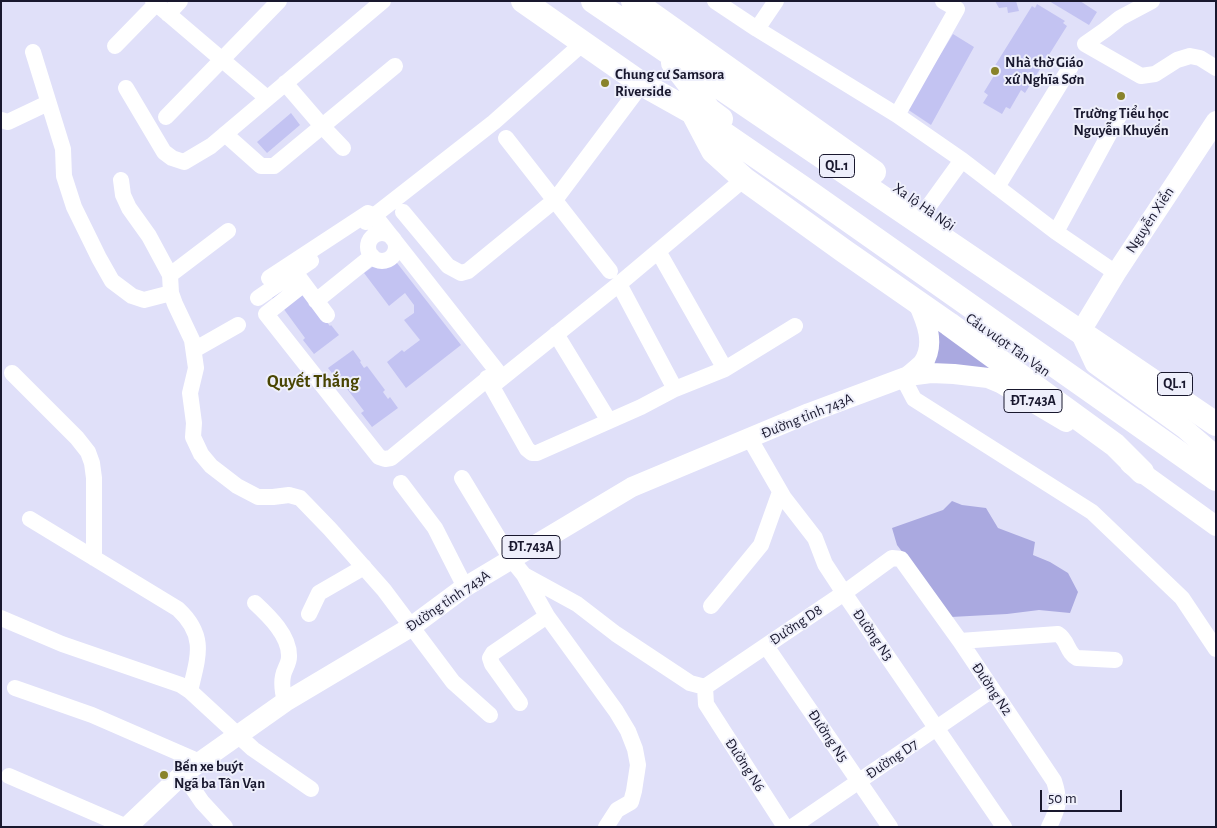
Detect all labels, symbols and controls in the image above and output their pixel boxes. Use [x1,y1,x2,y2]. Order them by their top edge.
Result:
place label: Nhà thờ Giáo xứ Nghĩa Sơn [1005,53,1084,88]
place label: Chung cư Samsora Riverside [615,65,724,100]
marker: Nhà thờ Giáo xứ Nghĩa Sơn [989,65,1001,77]
marker: Chung cư Samsora Riverside [599,77,611,89]
marker: Trường Tiểu học Nguyễn Khuyến [1115,90,1127,102]
place label: Trường Tiểu học Nguyễn Khuyến [1073,104,1169,139]
road number: QL.1 [820,154,854,178]
street label: Xa lộ Hà Nội [889,179,959,235]
street label: Nguyễn Xiển [1122,184,1178,256]
street label: Cầu vượt Tân Vạn [962,309,1054,381]
district label: Quyết Thắng [267,371,359,393]
road number: QL.1 [1158,372,1192,396]
street label: Đường tỉnh 743A [758,389,856,443]
road number: ĐT.743A [1004,390,1062,412]
road number: ĐT.743A [502,536,560,558]
street label: Đường tỉnh 743A [402,566,494,636]
street label: Đường D8 [766,601,826,649]
street label: Đường N3 [849,606,897,664]
street label: Đường N2 [968,659,1016,719]
street label: Đường N5 [804,706,852,766]
street label: Đường N6 [721,735,769,795]
street label: Đường D7 [863,735,921,783]
place label: Bến xe buýt Ngã ba Tân Vạn [174,757,265,792]
marker: Bến xe buýt Ngã ba Tân Vạn [158,769,170,781]
scale bar [1042,780,1124,812]
text: 50 m [1048,791,1077,806]

